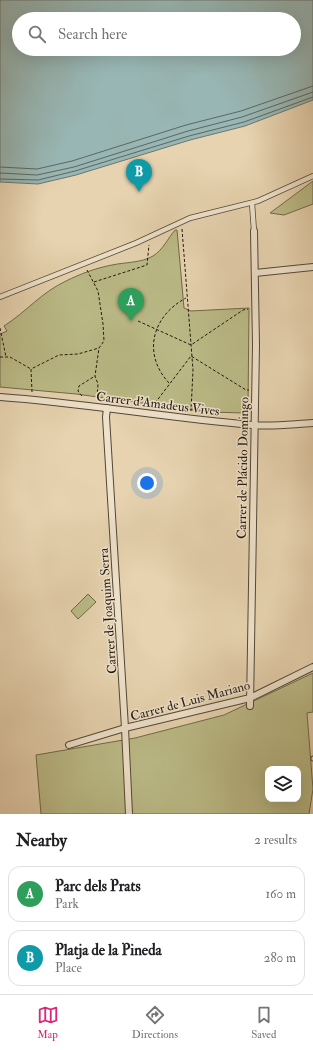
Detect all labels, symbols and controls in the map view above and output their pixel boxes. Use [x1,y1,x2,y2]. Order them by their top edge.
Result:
search box [12,12,301,56]
icon: search [26,23,48,45]
text: Search here [58,25,127,44]
pin: B [126,159,152,192]
pin: A [118,288,144,321]
street label: Carrer d'Amadeus Vives [95,388,221,420]
street label: Carrer de Plácido Domingo [234,397,252,539]
your location [137,473,157,493]
street label: Carrer de Joaquim Serra [96,547,120,674]
street label: Carrer de Luis Mariano [129,677,252,725]
map controls [265,766,301,802]
button: layers [265,766,301,802]
text: Nearby [16,830,67,851]
text: 2 results [254,832,297,848]
text: Parc dels Prats [55,877,141,896]
text: A [26,886,34,902]
text: 160 m [265,886,296,902]
text: Park [55,896,79,912]
text: Platja de la Pineda [55,941,162,960]
text: B [26,950,34,966]
text: 280 m [264,950,296,966]
text: Place [55,960,82,976]
tab: Map [37,1004,59,1041]
tab: Directions [132,1004,178,1041]
tab: Saved [251,1004,276,1041]

